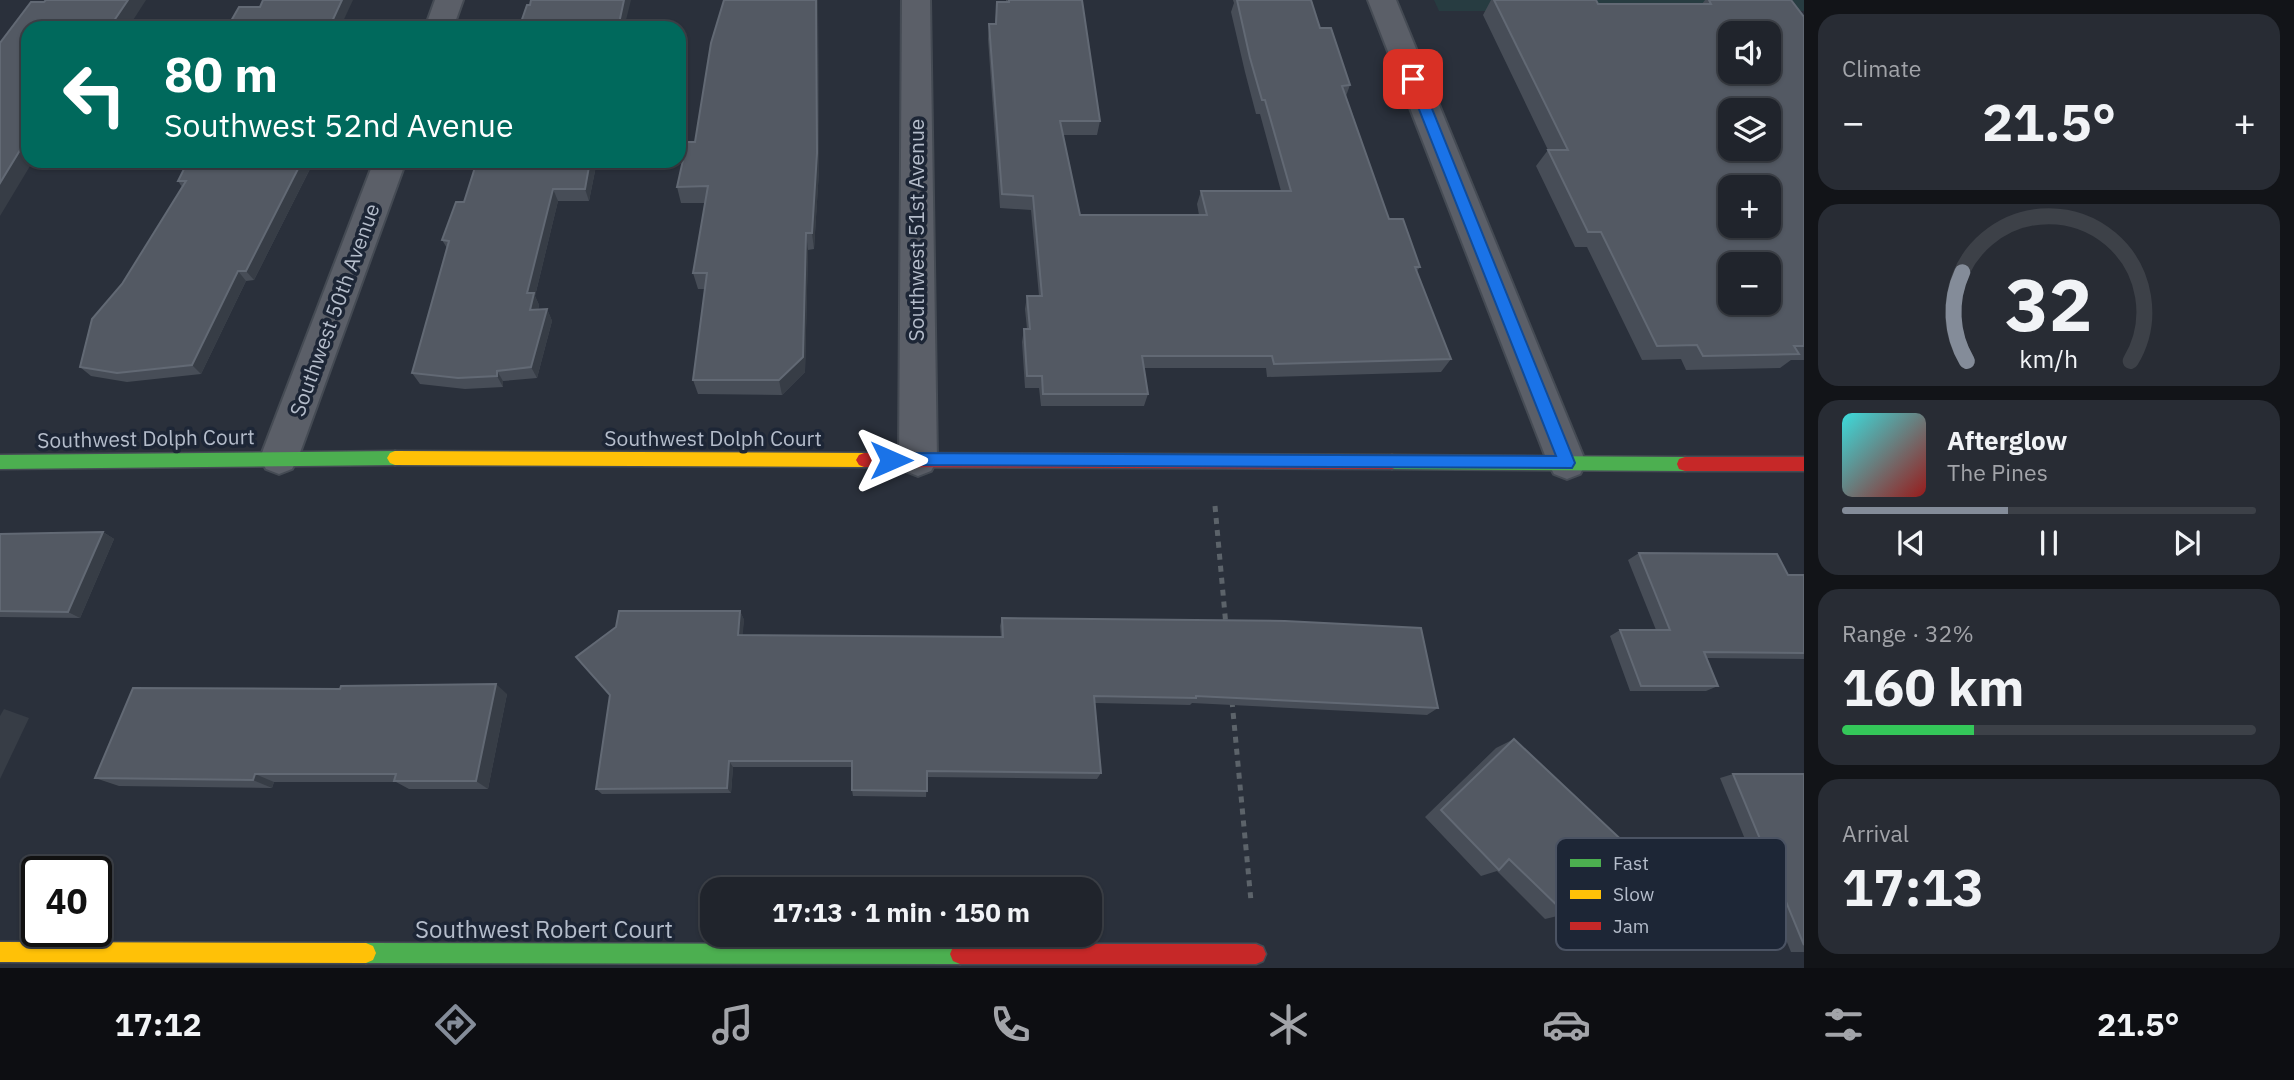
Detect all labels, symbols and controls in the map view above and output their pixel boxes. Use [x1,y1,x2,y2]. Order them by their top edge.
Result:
map controls [1718,21,1781,315]
button: sound [1718,21,1781,84]
text: 80 m [164,42,278,105]
icon: left [49,49,140,140]
pin [1383,49,1443,109]
text: Climate [1842,53,1921,83]
icon: arrive [1394,60,1432,98]
text: 21.5° [1982,88,2116,155]
text: − [1842,97,1865,146]
text: + [2233,97,2256,146]
button: layers [1718,98,1781,161]
text: Southwest 52nd Avenue [164,104,514,146]
street label: Southwest 51st Avenue [902,119,930,341]
button: + [1718,175,1781,238]
street label: Southwest 50th Avenue [282,199,386,420]
button: − [1718,252,1781,315]
text: 32 [2005,256,2093,351]
text: km/h [2020,341,2078,374]
street label: Southwest Dolph Court [37,422,255,454]
position arrow [854,423,928,497]
text: Afterglow [1947,423,2067,457]
street label: Southwest Dolph Court [604,424,822,452]
text: The Pines [1947,457,2048,487]
icon: previous [1892,524,1930,562]
icon: pause [2030,524,2068,562]
icon: next [2168,524,2206,562]
text: Range · 32% [1842,618,1974,648]
text: 160 km [1842,653,2024,720]
text: Arrival [1842,818,1909,848]
legend [1556,838,1786,950]
text: Fast [1613,851,1649,875]
text: 17:13 [1842,853,1984,920]
speed limit sign: 40 [21,856,112,947]
text: Slow [1613,882,1654,906]
text: 17:13 · 1 min · 150 m [772,895,1030,929]
street label: Southwest Robert Court [415,913,673,945]
text: Jam [1613,914,1649,938]
icon: directions [431,1000,480,1049]
icon: music [708,1000,757,1049]
icon: phone [986,1000,1035,1049]
icon: climate [1264,1000,1313,1049]
icon: car [1542,1000,1591,1049]
icon: filters [1819,1000,1868,1049]
text: 17:12 [114,1003,202,1045]
text: 21.5° [2097,1003,2180,1045]

